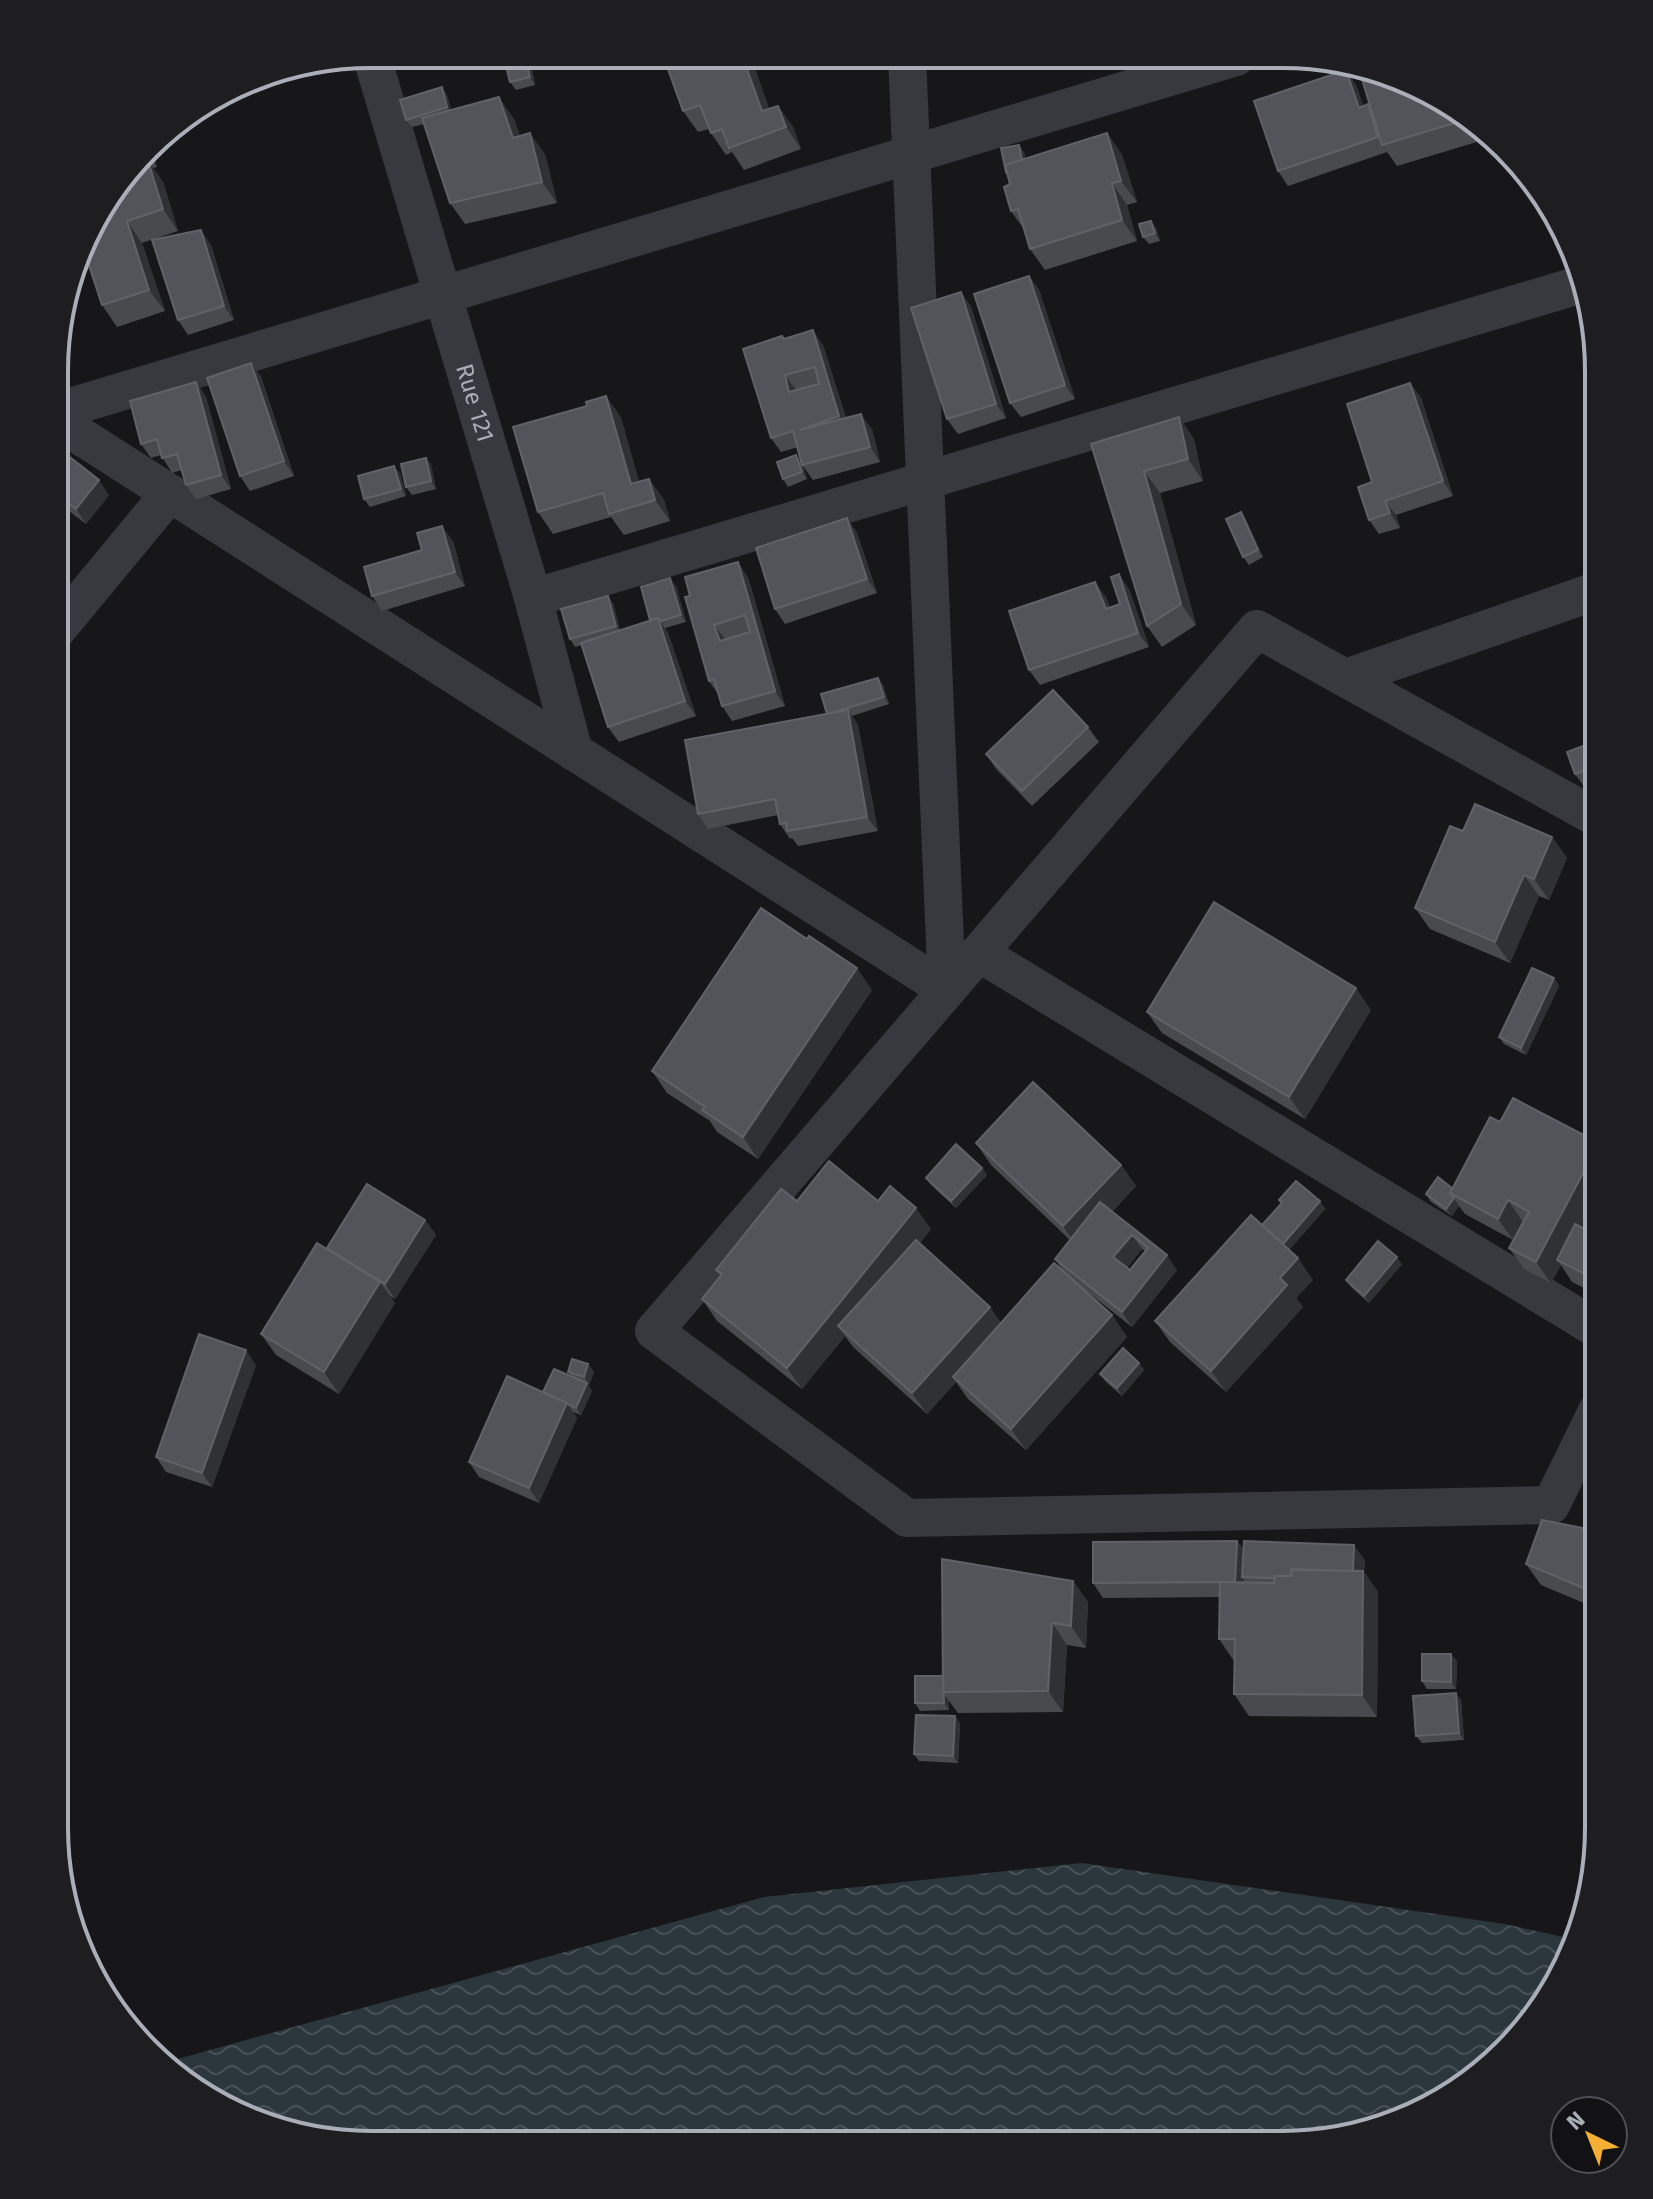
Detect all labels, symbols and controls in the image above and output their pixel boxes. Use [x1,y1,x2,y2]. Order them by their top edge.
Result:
street label: Rue 121 [450,360,500,445]
north arrow [1549,2095,1629,2175]
text: N [1561,2106,1590,2136]

